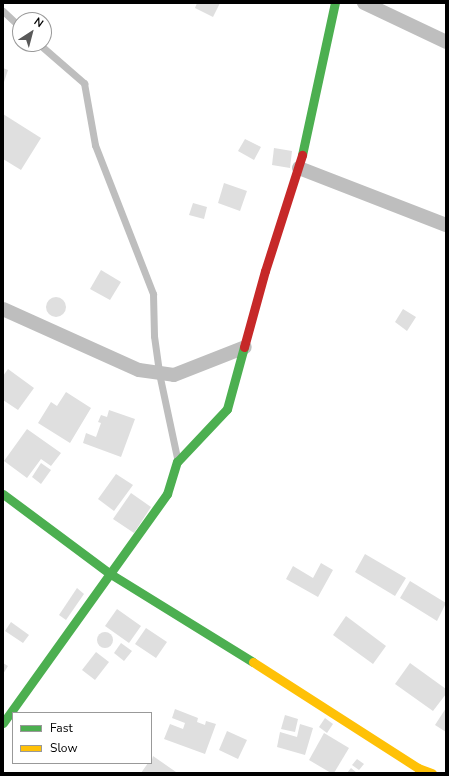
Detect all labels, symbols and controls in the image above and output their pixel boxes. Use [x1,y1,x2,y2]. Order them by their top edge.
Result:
north arrow [12,12,52,52]
text: N [31,14,46,31]
legend [12,712,152,764]
text: Fast [50,720,73,736]
text: Slow [50,740,78,756]

